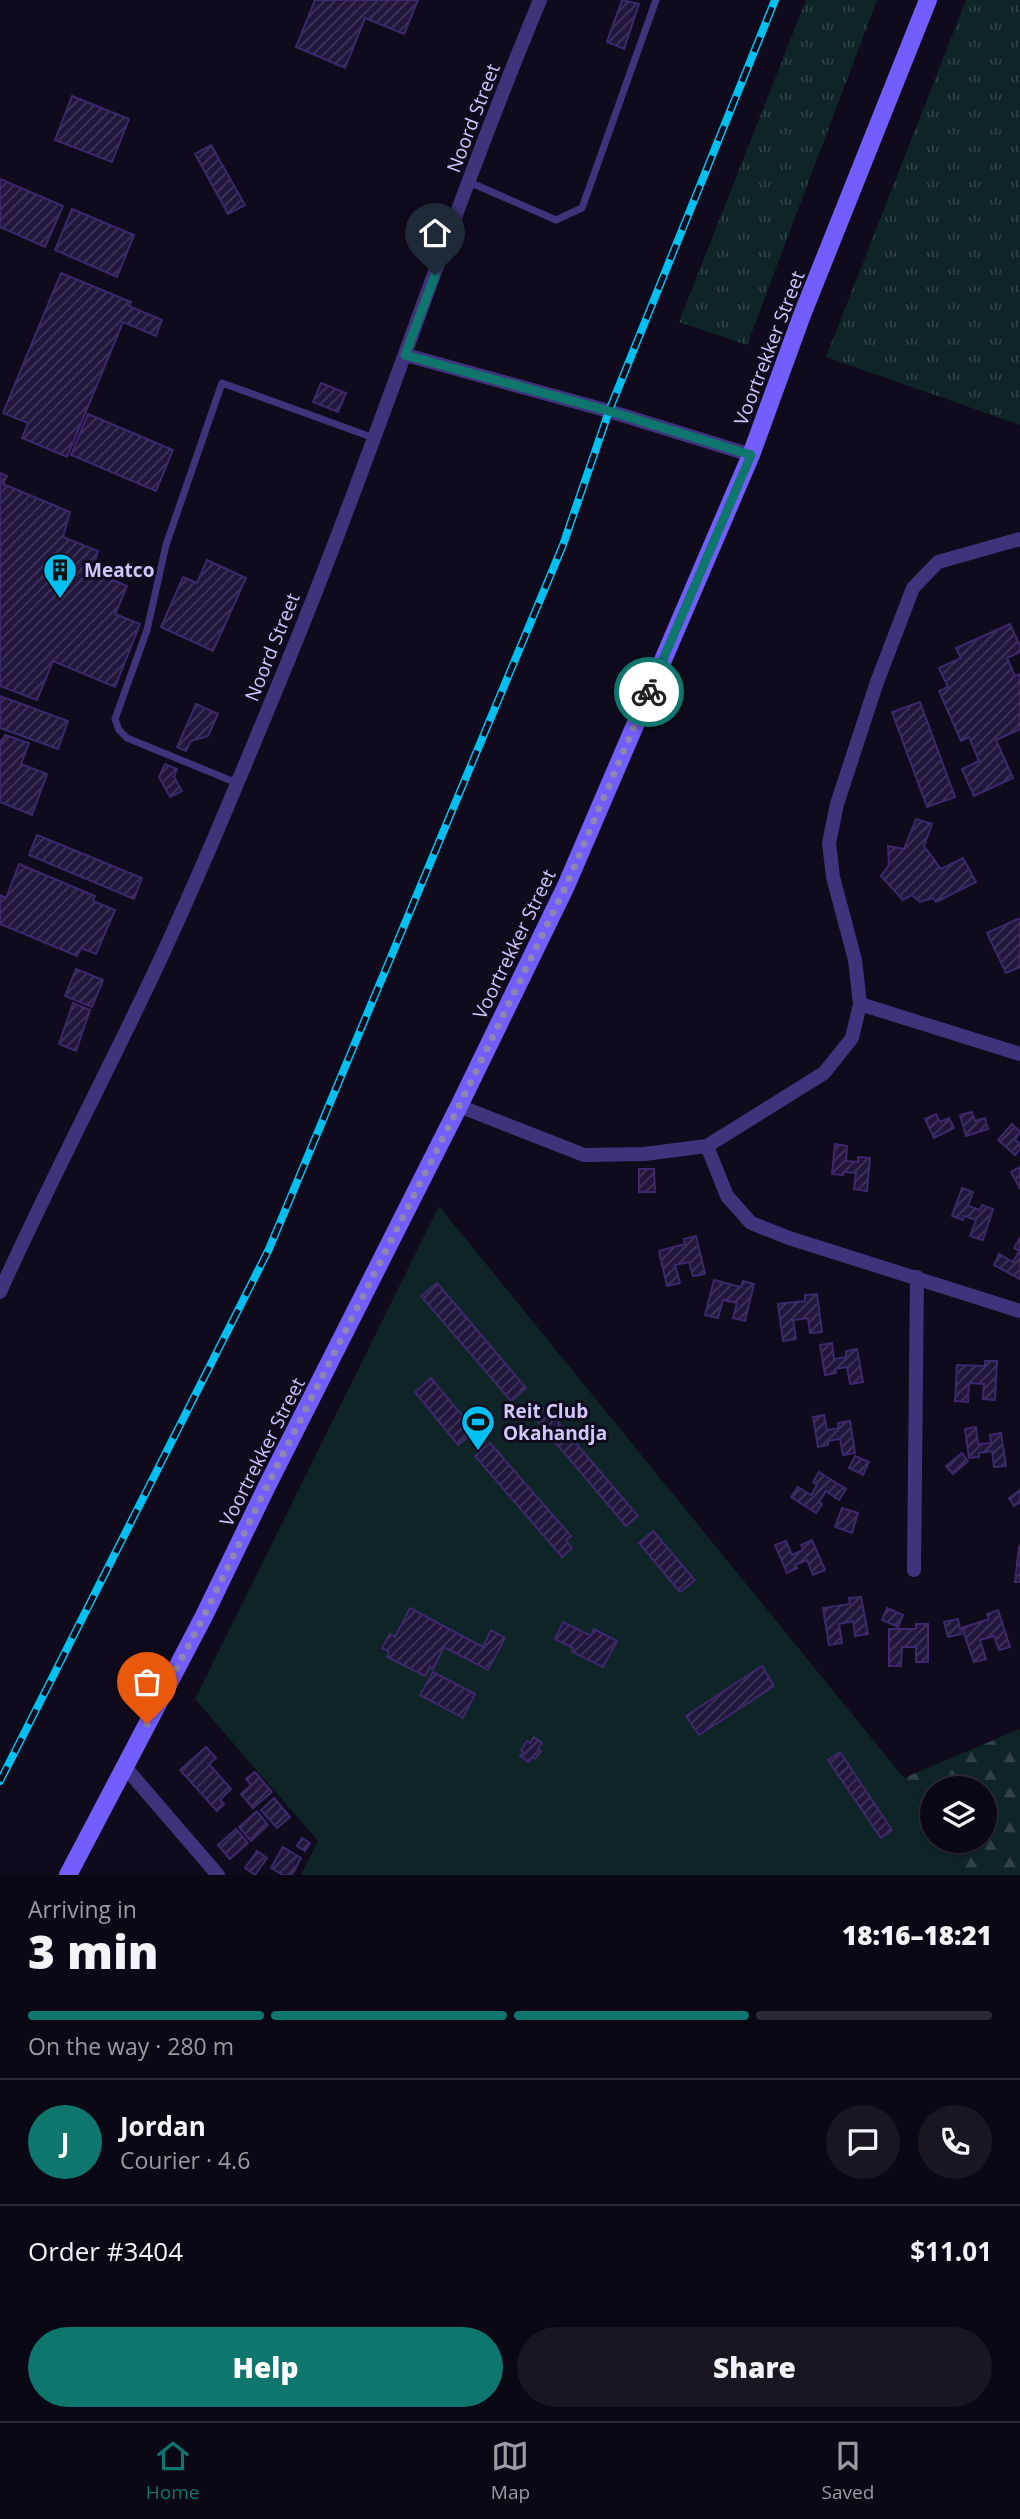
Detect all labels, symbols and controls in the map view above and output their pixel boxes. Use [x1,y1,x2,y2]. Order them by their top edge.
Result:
street label: Noord Street [440,60,506,176]
pin [405,203,465,275]
icon: home [416,214,454,252]
street label: Voortrekker Street [728,267,811,429]
building icon: Meatco [41,551,79,600]
place label: Meatco [84,557,154,583]
street label: Noord Street [238,589,306,705]
courier [614,657,684,727]
icon: bike [630,673,668,711]
street label: Voortrekker Street [466,865,562,1023]
street label: Voortrekker Street [213,1373,311,1531]
place label: Reit Club Okahandja [503,1398,607,1446]
sports icon: Reit Club Okahandja [459,1403,497,1452]
pin [117,1652,177,1724]
icon: bag [128,1663,166,1701]
map controls [920,1776,997,1853]
button: layers [920,1776,997,1853]
text: Arriving in [28,1893,137,1925]
text: 18:16–18:21 [842,1917,992,1953]
text: 3 min [28,1920,159,1982]
text: On the way · 280 m [28,2030,234,2062]
button: chat [826,2105,900,2179]
button: phone [918,2105,992,2179]
text: Jordan [120,2108,206,2144]
text: J [61,2124,69,2160]
text: Courier · 4.6 [120,2144,250,2176]
text: Order #3404 [28,2233,183,2269]
text: $11.01 [910,2233,992,2269]
button: Help [28,2327,503,2407]
button: Share [517,2327,992,2407]
tab: Home [146,2437,199,2505]
tab: Map [491,2437,530,2505]
tab: Saved [822,2437,874,2505]

